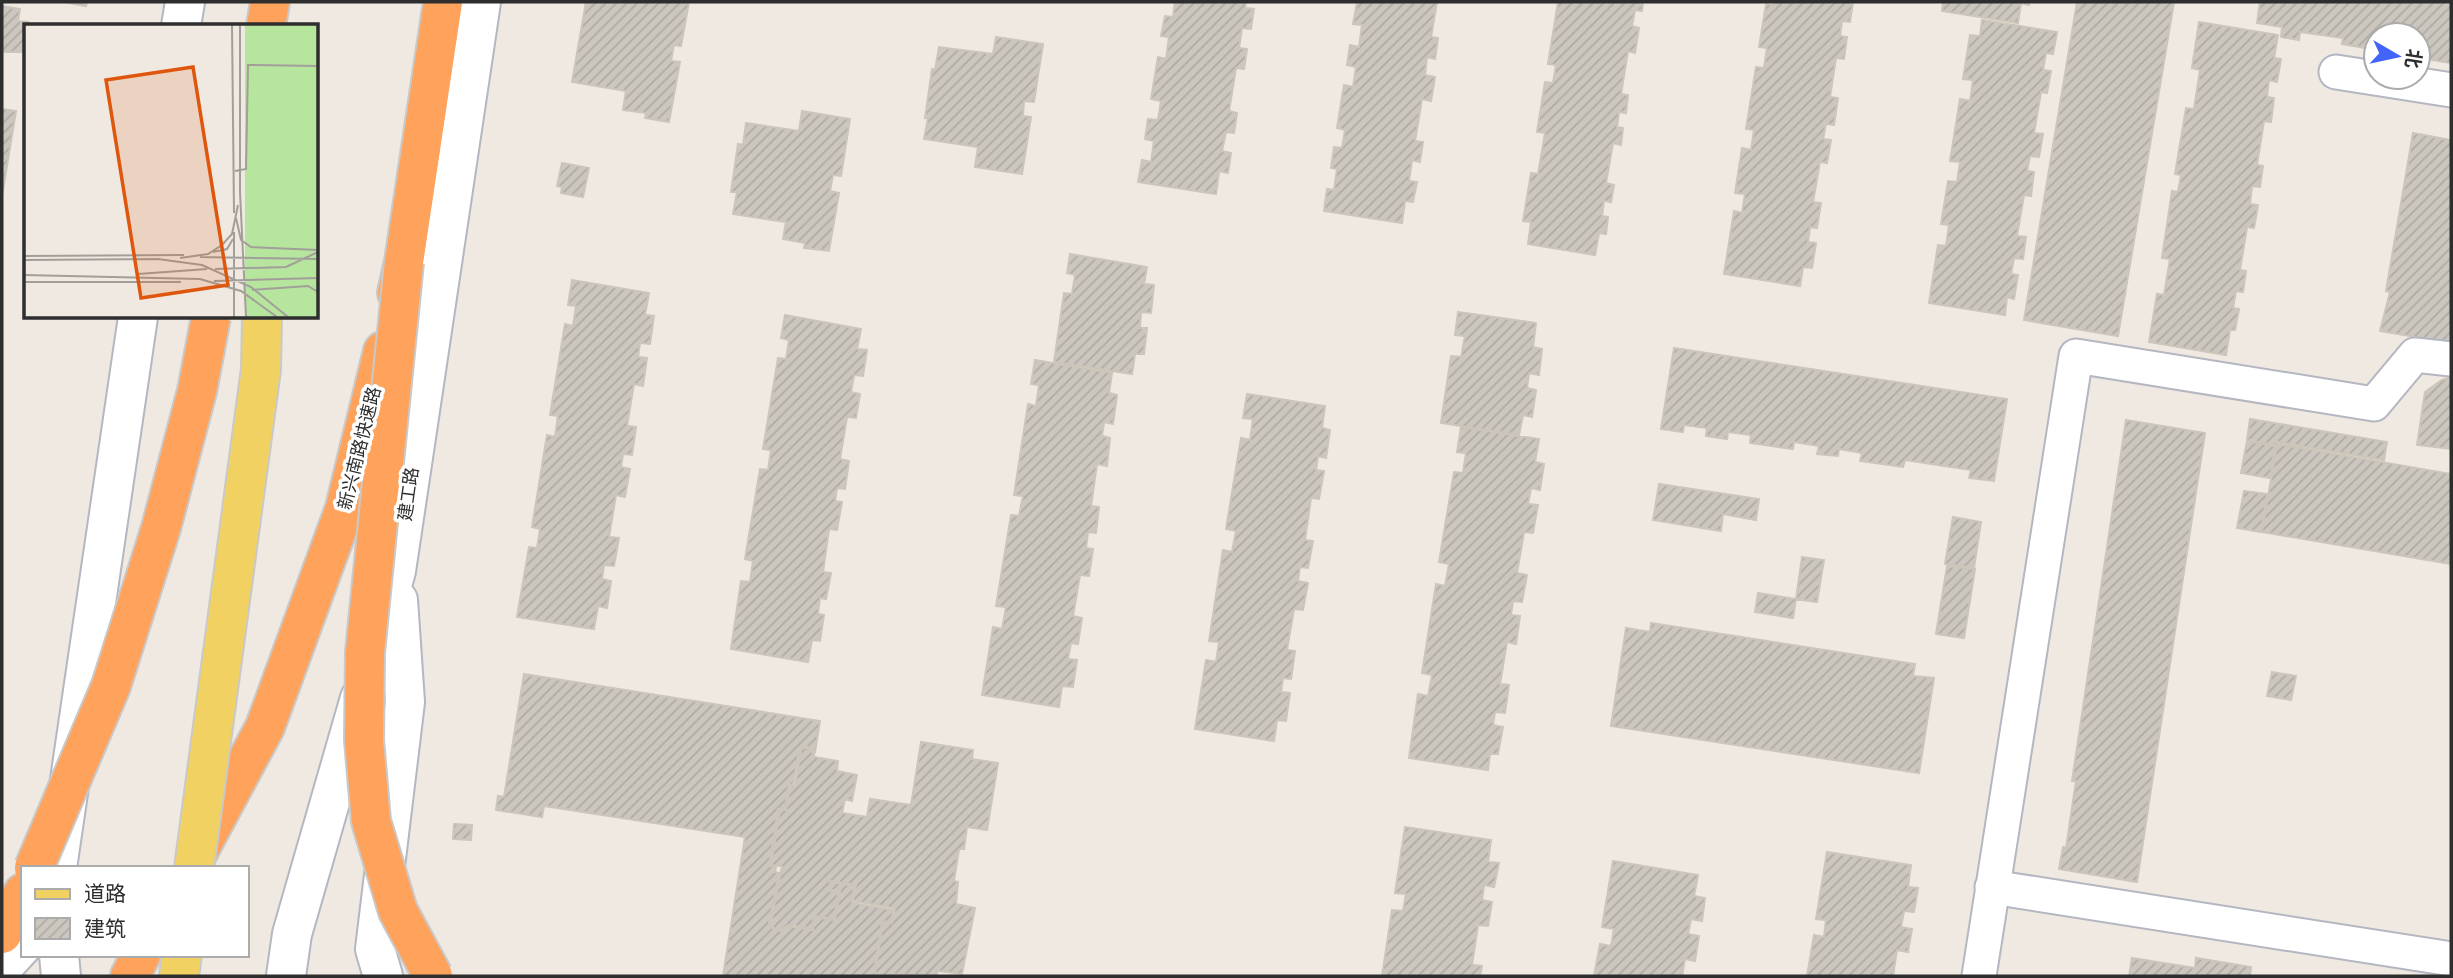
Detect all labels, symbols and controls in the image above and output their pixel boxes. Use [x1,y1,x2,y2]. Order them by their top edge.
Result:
north arrow [2362,21,2432,91]
inset map [24,24,318,318]
text: 北 [2398,47,2430,70]
street label: 新兴南路快速路 [331,384,387,512]
street label: 建工路 [391,465,425,523]
legend [21,866,248,957]
text: 道路 [84,877,126,909]
text: 建筑 [84,912,126,944]

